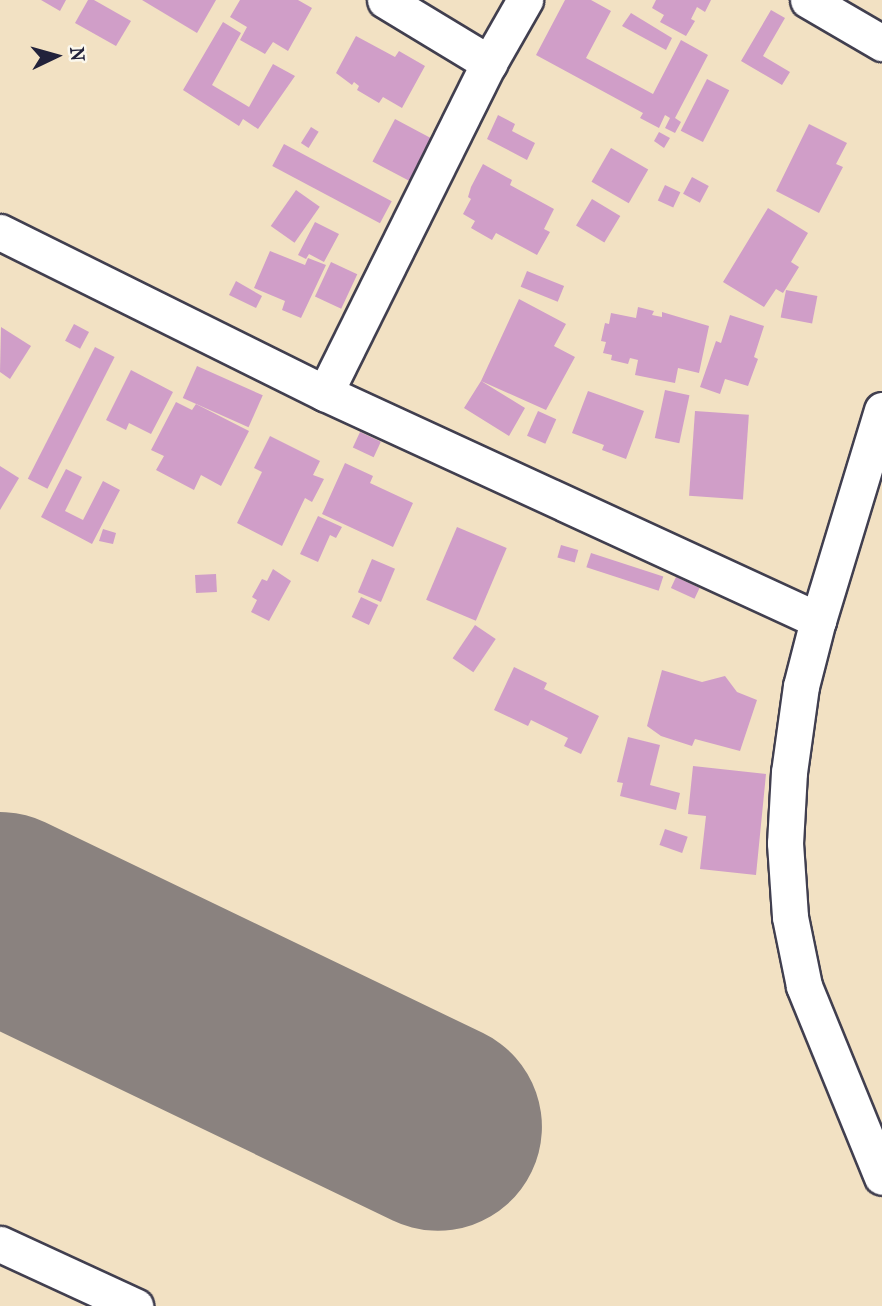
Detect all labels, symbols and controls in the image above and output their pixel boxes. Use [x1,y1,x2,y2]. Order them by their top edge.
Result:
north arrow [21,21,91,91]
text: N [65,46,89,62]

